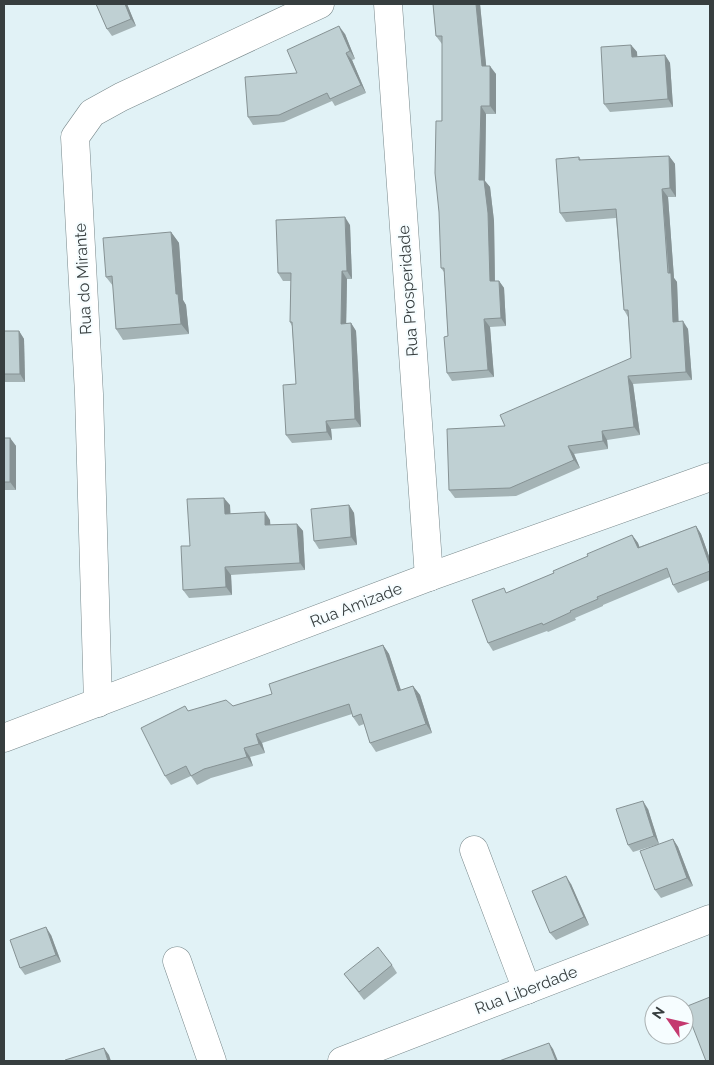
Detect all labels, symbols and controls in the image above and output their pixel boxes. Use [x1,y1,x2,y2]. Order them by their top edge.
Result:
street label: Rua do Mirante [71,223,95,335]
street label: Rua Prosperidade [394,225,422,357]
street label: Rua Amizade [307,579,405,631]
street label: Rua Liberdade [472,962,580,1018]
north arrow [644,995,694,1045]
text: N [649,1004,668,1022]

